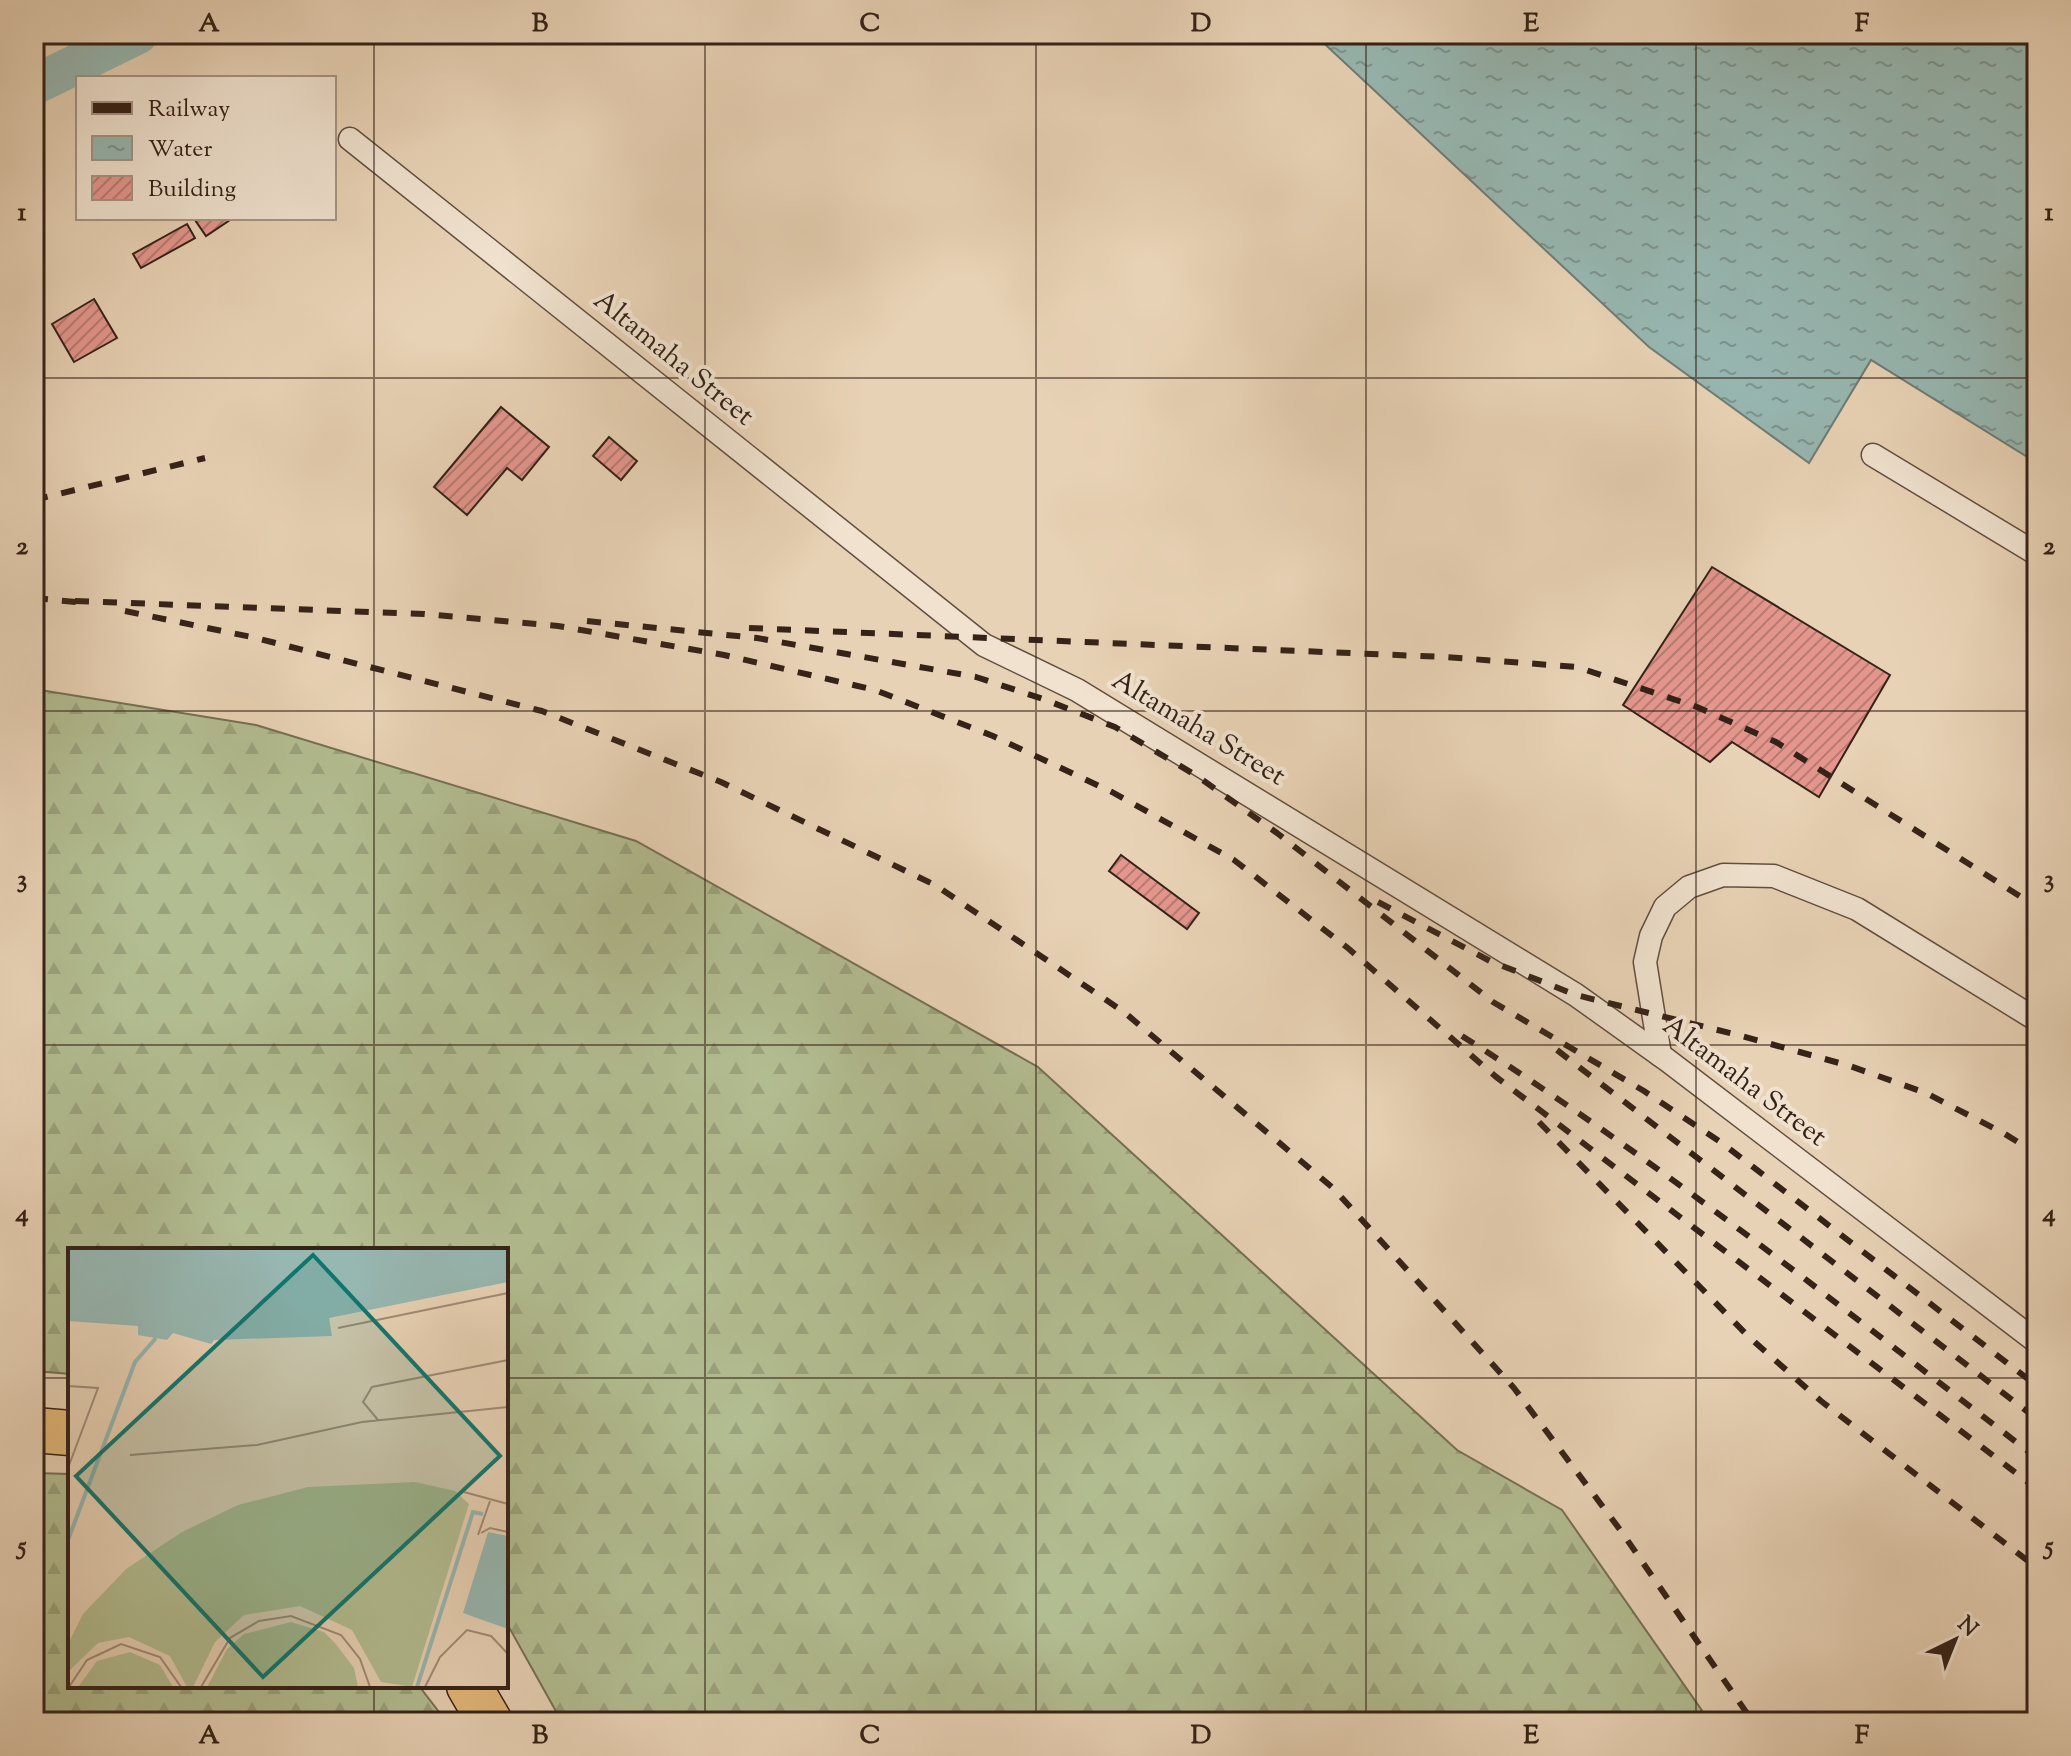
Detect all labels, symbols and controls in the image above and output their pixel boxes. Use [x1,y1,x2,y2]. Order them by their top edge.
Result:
text: A [198,6,220,43]
text: B [532,6,549,43]
text: C [860,6,880,43]
text: D [1191,6,1211,43]
text: E [1523,6,1539,43]
text: F [1855,6,1870,43]
legend [76,76,336,220]
text: Railway [148,93,230,127]
text: Water [148,133,212,167]
text: Building [148,173,237,207]
text: 1 [18,195,27,232]
text: 1 [2045,195,2054,232]
street label: Altamaha Street [584,282,762,437]
text: 2 [16,529,29,566]
text: 2 [2043,529,2056,566]
street label: Altamaha Street [1104,661,1293,797]
text: 3 [17,862,27,899]
text: 3 [2044,862,2054,899]
street label: Altamaha Street [1654,1007,1835,1157]
text: 4 [14,1196,29,1233]
text: 4 [2041,1196,2056,1233]
inset map [68,1248,508,1688]
text: 5 [16,1529,27,1566]
text: 5 [2043,1529,2054,1566]
north arrow [1915,1600,1995,1680]
text: N [1949,1610,1984,1646]
text: A [198,1718,220,1755]
text: B [532,1718,549,1755]
text: C [860,1718,880,1755]
text: D [1191,1718,1211,1755]
text: E [1523,1718,1539,1755]
text: F [1855,1718,1870,1755]

